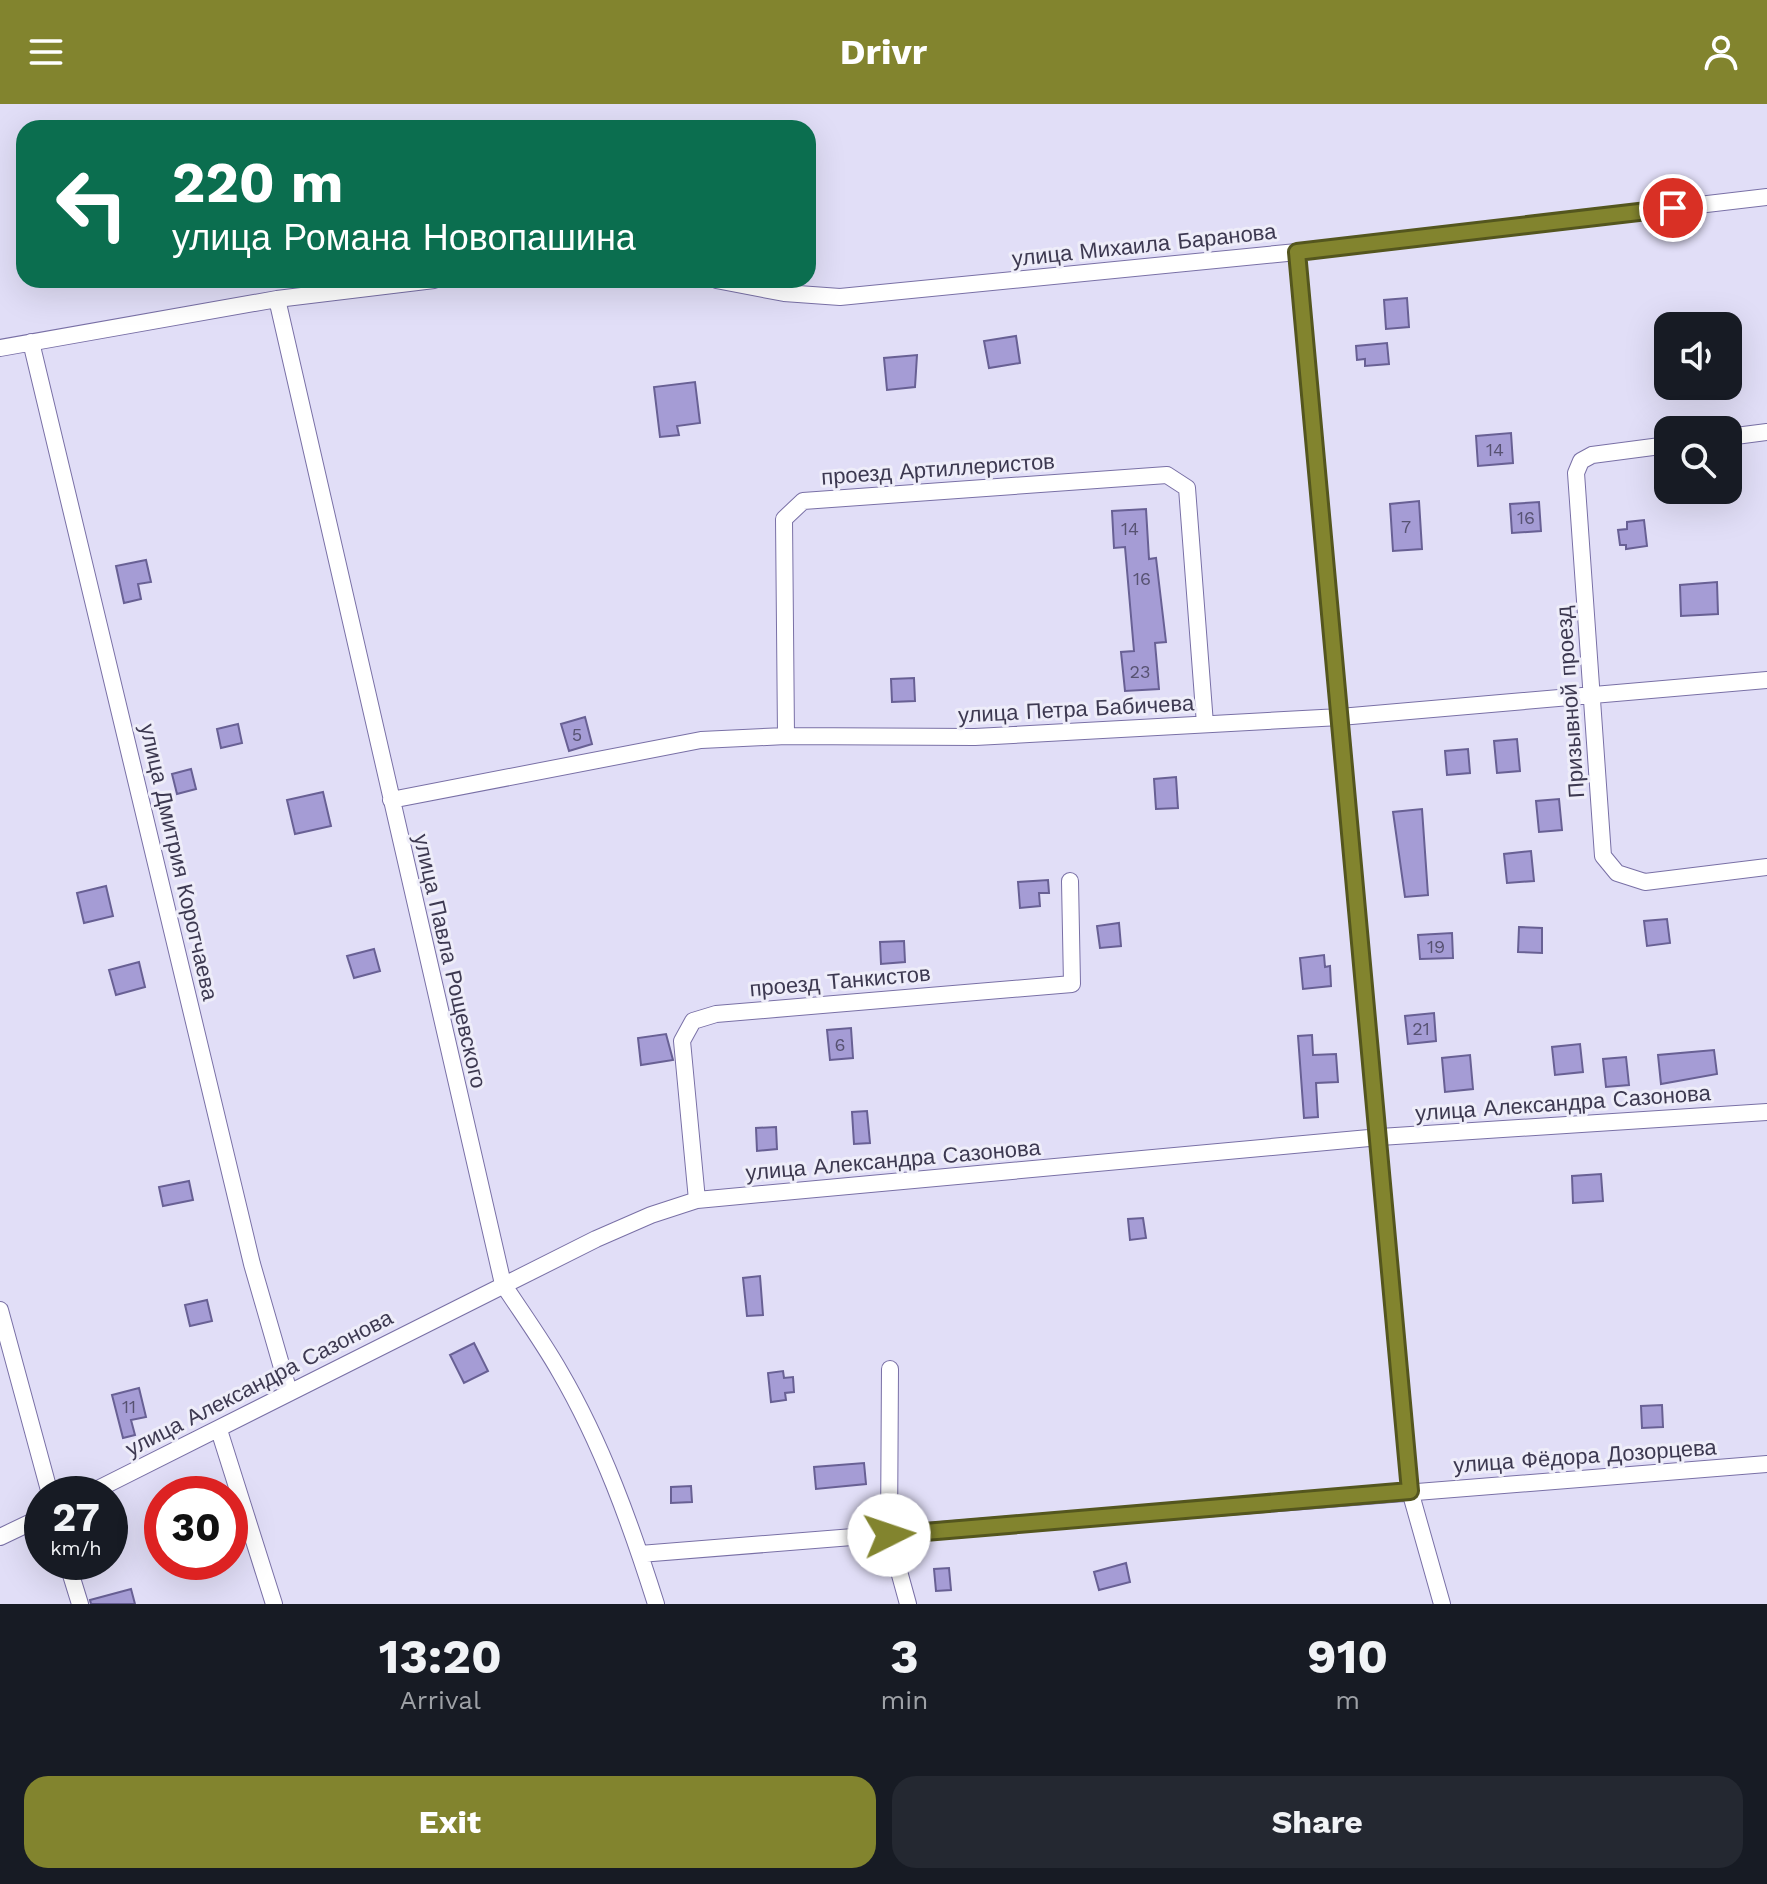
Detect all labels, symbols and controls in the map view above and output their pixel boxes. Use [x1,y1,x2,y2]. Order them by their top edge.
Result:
icon: menu [24,30,68,74]
icon: person [1699,30,1743,74]
text: Drivr [840,31,927,73]
text: 220 m [172,150,344,216]
icon: left [40,152,144,256]
pin [1639,174,1707,242]
icon: arrive [1651,186,1695,230]
text: улица Романа Новопашина [172,217,636,259]
street label: улица Михаила Баранова [1011,219,1278,271]
map controls [1654,312,1742,504]
button: sound [1654,312,1742,400]
button: search [1654,416,1742,504]
house number: 14 [1486,439,1504,460]
street label: проезд Артиллеристов [820,448,1056,490]
house number: 16 [1517,507,1535,528]
house number: 7 [1401,516,1411,537]
house number: 14 [1121,518,1139,539]
house number: 16 [1133,568,1151,589]
street label: Призывной проезд [1551,605,1589,799]
house number: 23 [1130,661,1151,682]
street label: улица Петра Бабичева [957,690,1195,728]
street label: улица Дмитрия Коротчаева [135,721,223,1003]
house number: 5 [572,724,582,745]
street label: улица Павла Рощевского [409,831,491,1091]
house number: 19 [1427,936,1445,957]
street label: проезд Танкистов [748,961,932,1001]
house number: 21 [1412,1018,1430,1039]
house number: 6 [835,1034,845,1055]
street label: улица Александра Сазонова [1414,1080,1712,1126]
street label: улица Александра Сазонова [744,1135,1042,1185]
street label: улица Александра Сазонова [121,1304,397,1461]
house number: 11 [122,1396,136,1417]
street label: улица Фёдора Дозорцева [1453,1434,1718,1478]
speed limit sign: 30 [144,1476,248,1580]
position arrow [847,1493,931,1577]
text: 27 [52,1494,100,1541]
text: km/h [50,1536,102,1560]
text: 13:20 [379,1628,502,1685]
text: 3 [890,1628,919,1685]
text: 910 [1307,1628,1388,1685]
text: Arrival [400,1685,481,1715]
text: min [881,1685,928,1715]
text: m [1335,1685,1360,1715]
button: Exit [24,1776,876,1868]
button: Share [892,1776,1743,1868]

